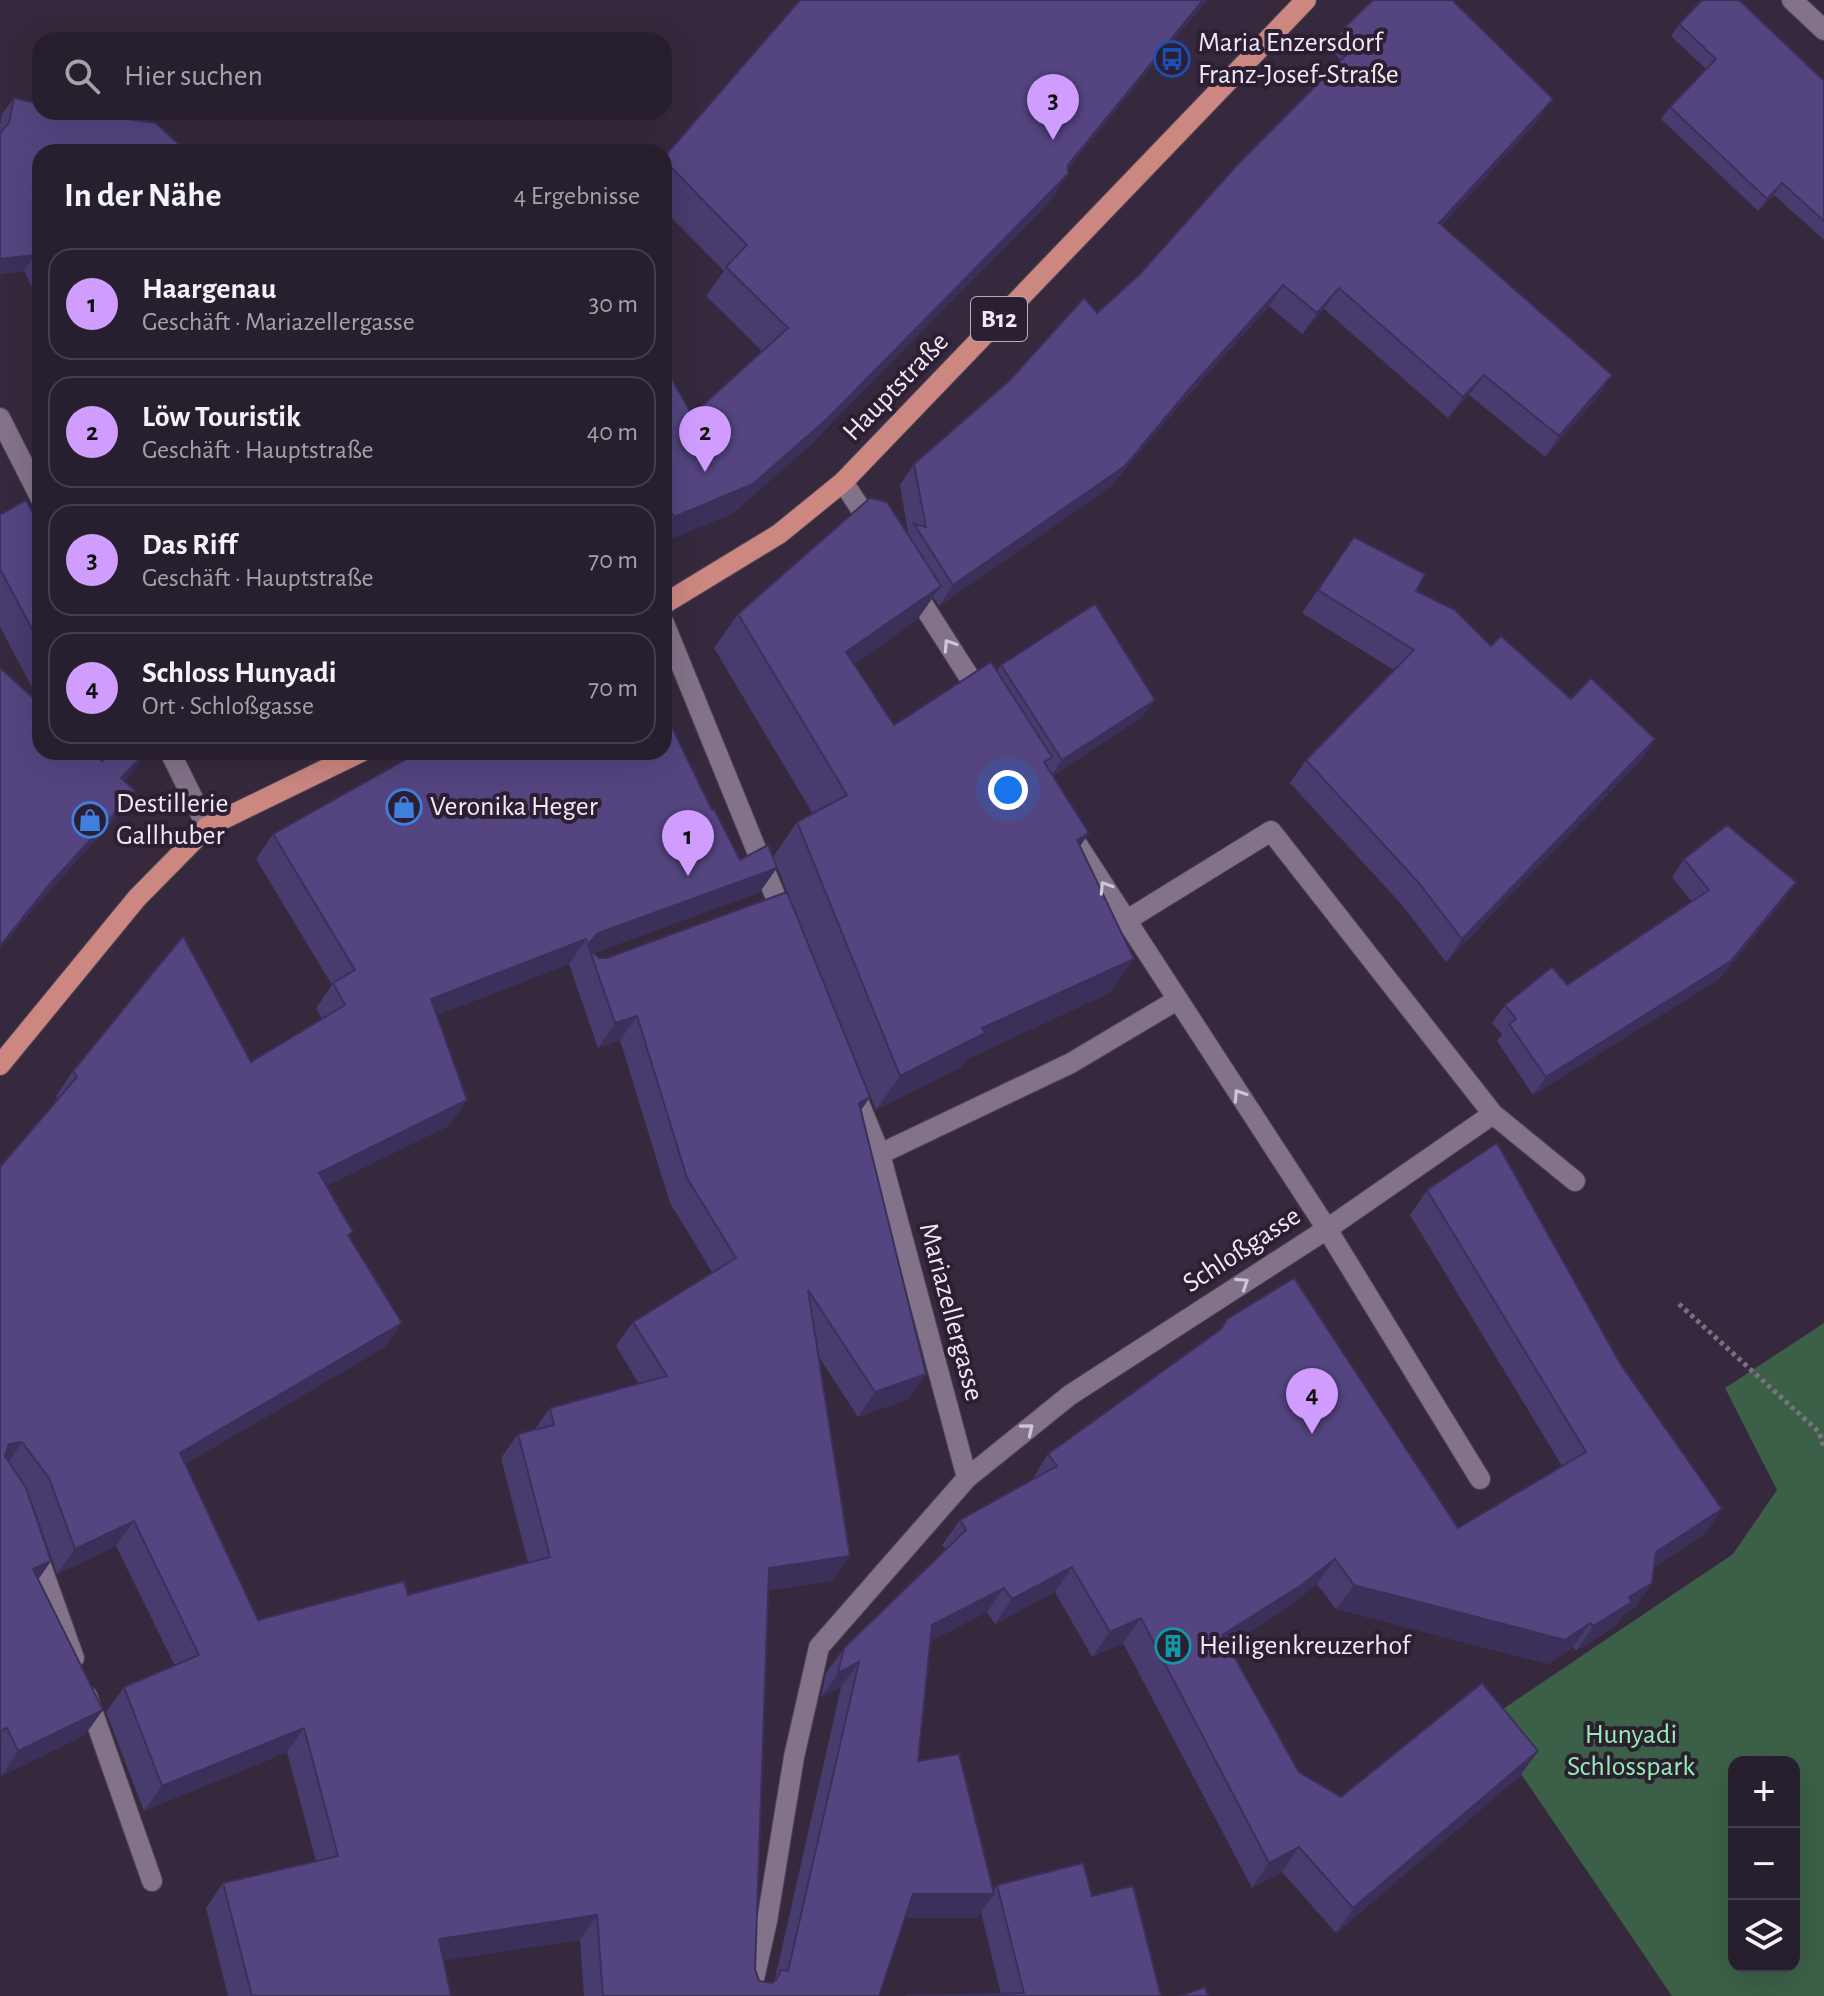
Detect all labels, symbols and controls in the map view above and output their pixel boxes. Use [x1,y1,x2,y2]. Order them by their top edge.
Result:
place label: Maria Enzersdorf Franz-Josef-Straße [1198,29,1399,89]
search box [32,32,672,120]
bus stop icon: Maria Enzersdorf Franz-Josef-Straße [1153,40,1191,78]
icon: search [60,54,104,98]
text: Hier suchen [124,61,263,91]
pin: 3 [1027,74,1079,140]
text: In der Nähe [64,179,221,213]
text: 4 Ergebnisse [514,183,640,209]
text: Haargenau [142,274,276,304]
text: 1 [87,291,97,317]
text: 30 m [588,291,638,317]
road number: B12 [971,297,1027,341]
text: Geschäft · Mariazellergasse [142,309,415,335]
street label: Hauptstraße [838,327,954,447]
text: Löw Touristik [142,402,301,432]
pin: 2 [679,406,731,472]
text: 2 [86,419,98,445]
text: 40 m [587,419,638,445]
text: Geschäft · Hauptstraße [142,437,373,463]
text: Das Riff [142,530,237,560]
text: 3 [86,547,98,573]
text: 70 m [588,547,638,573]
text: Geschäft · Hauptstraße [142,565,373,591]
one-way arrow [943,639,958,654]
text: Schloss Hunyadi [142,658,337,688]
text: 4 [85,675,99,701]
text: 70 m [588,675,638,701]
text: Ort · Schloßgasse [142,693,314,719]
your location [988,770,1028,810]
shop icon: Veronika Heger [385,788,423,826]
place label: Destillerie Gallhuber [116,790,229,850]
place label: Veronika Heger [430,793,598,821]
shop icon: Destillerie Gallhuber [71,801,109,839]
pin: 1 [662,810,714,876]
one-way arrow [1100,881,1115,896]
one-way arrow [1234,1089,1249,1104]
street label: Schloßgasse [1178,1202,1306,1298]
street label: Mariazellergasse [914,1220,988,1404]
one-way arrow [1234,1278,1248,1293]
pin: 4 [1286,1368,1338,1434]
one-way arrow [1018,1424,1033,1439]
building icon: Heiligenkreuzerhof [1154,1627,1192,1665]
place label: Heiligenkreuzerhof [1199,1632,1412,1660]
park label: Hunyadi Schlosspark [1567,1721,1695,1781]
map controls [1728,1756,1800,1972]
button: + [1728,1756,1800,1828]
button: − [1728,1828,1800,1900]
button: layers [1728,1900,1800,1972]

